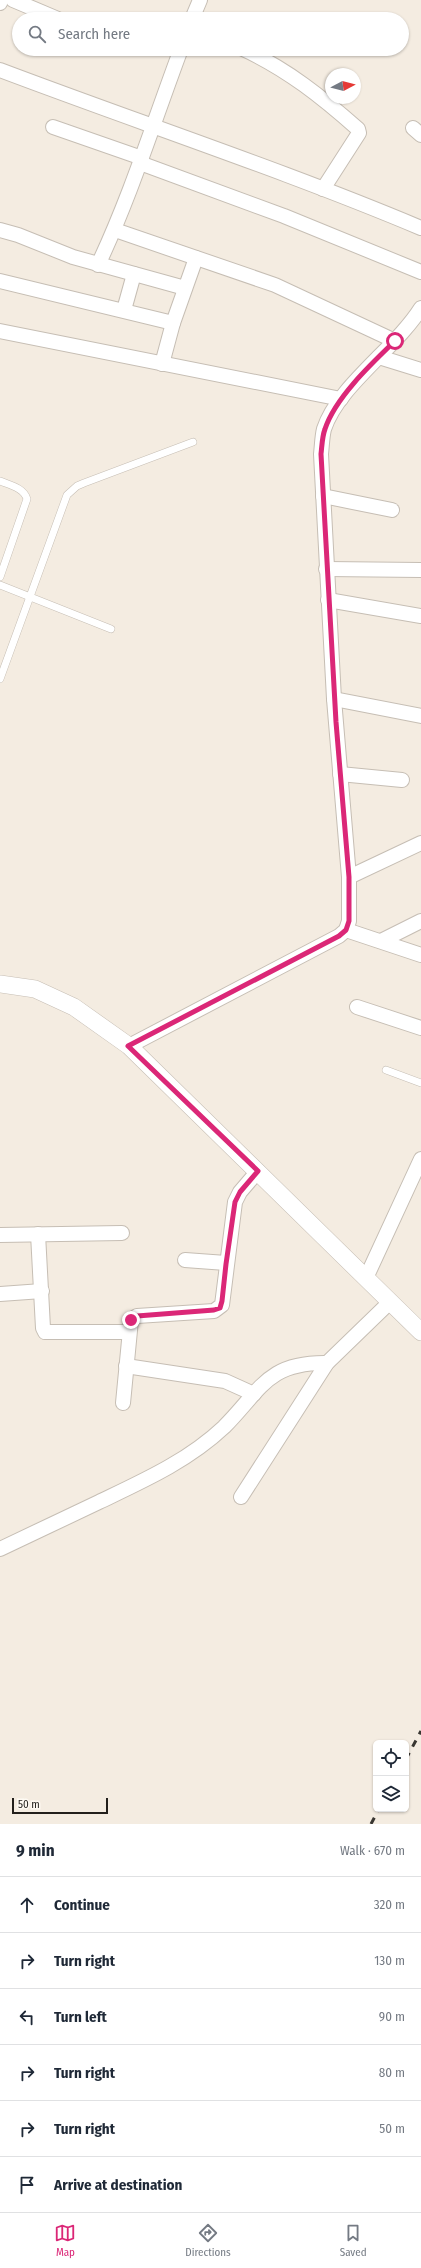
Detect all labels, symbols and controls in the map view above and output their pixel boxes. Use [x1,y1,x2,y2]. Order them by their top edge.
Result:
search box [12,12,409,56]
icon: search [26,23,48,45]
text: Search here [58,25,130,43]
north arrow [325,68,361,104]
route start [386,332,404,350]
route end [122,1311,140,1329]
map controls [373,1740,409,1812]
button: locate [373,1740,409,1776]
button: layers [373,1776,409,1812]
scale bar [12,1796,108,1815]
text: 50 m [18,1798,40,1811]
text: 9 min [16,1840,55,1861]
text: Walk · 670 m [340,1843,405,1858]
icon: ahead [16,1894,38,1916]
text: Continue [54,1896,110,1914]
text: 320 m [374,1897,405,1912]
icon: right [16,1950,38,1972]
text: Turn right [54,1952,115,1970]
text: 130 m [374,1953,405,1968]
icon: left [16,2006,38,2028]
text: Turn left [54,2008,107,2026]
text: 90 m [379,2009,405,2024]
icon: right [16,2062,38,2084]
text: Turn right [54,2064,115,2082]
text: 80 m [379,2065,405,2080]
icon: right [16,2118,38,2140]
text: Turn right [54,2120,115,2138]
text: 50 m [379,2121,405,2136]
icon: arrive [16,2174,38,2196]
text: Arrive at destination [54,2176,182,2194]
tab: Map [54,2222,76,2259]
tab: Directions [185,2222,231,2259]
tab: Saved [340,2222,367,2259]

